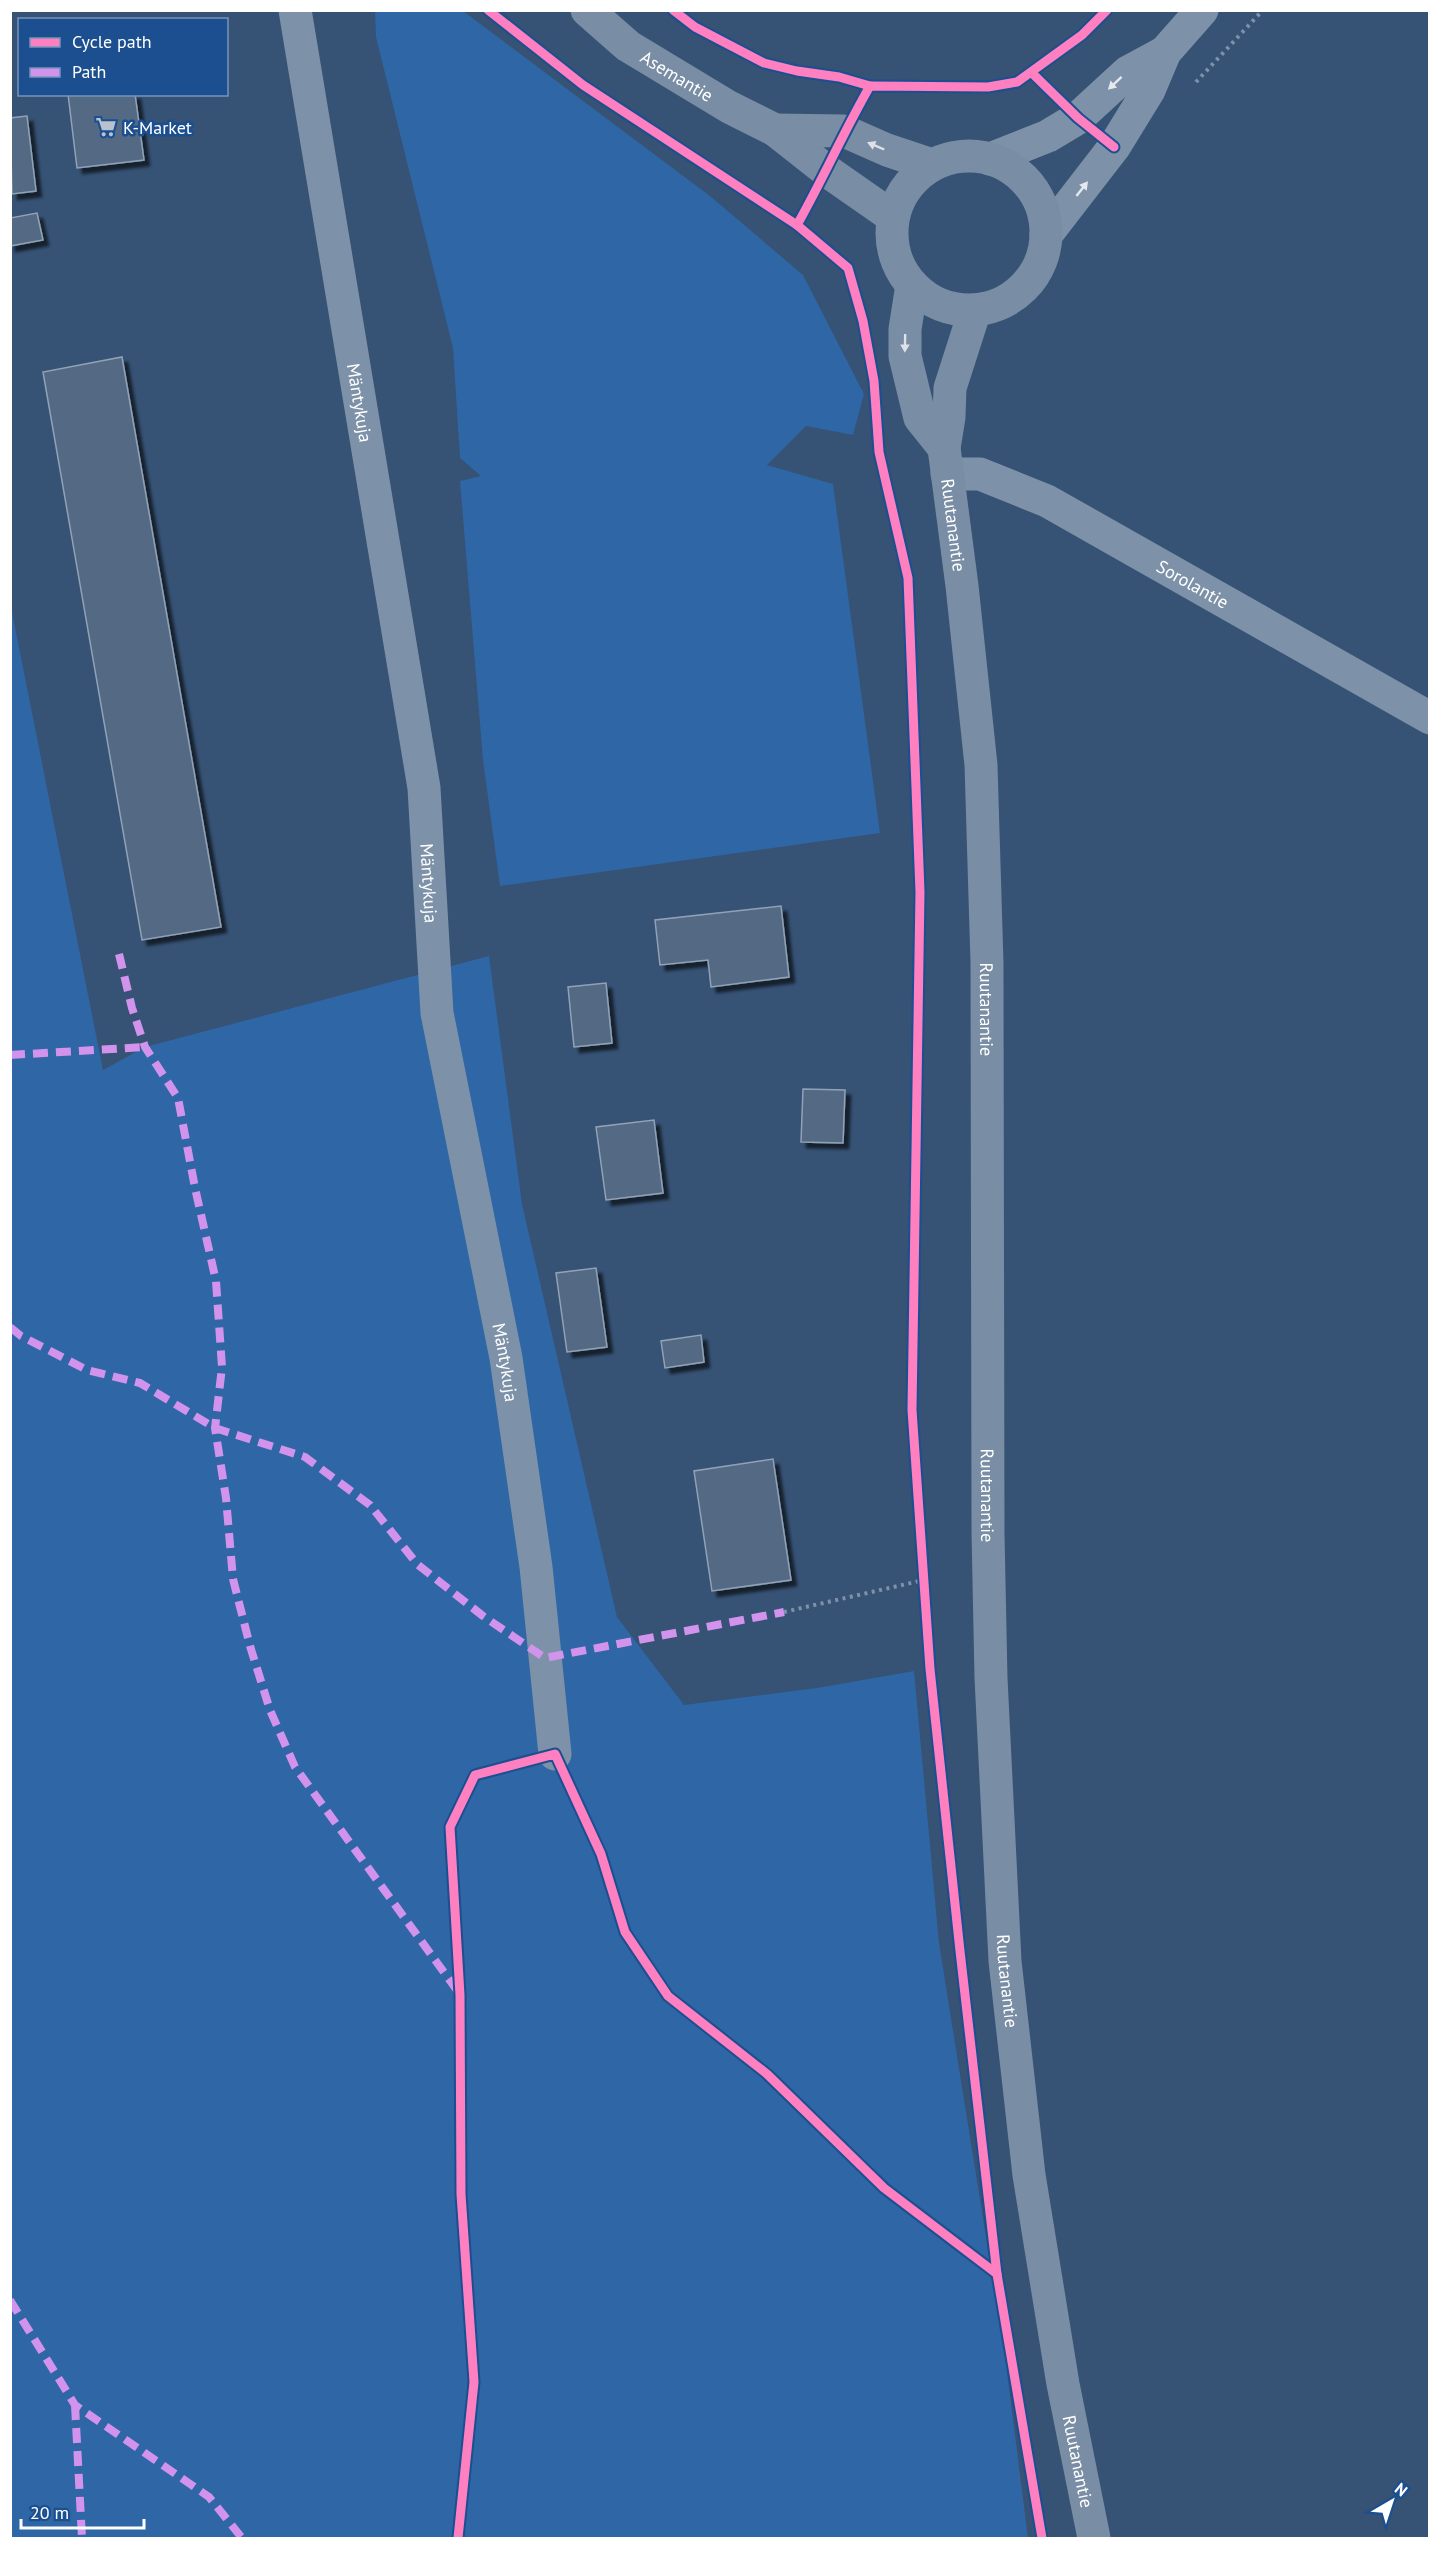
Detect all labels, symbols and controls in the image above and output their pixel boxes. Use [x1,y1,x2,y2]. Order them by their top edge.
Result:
legend [18,18,228,96]
text: Cycle path [72,30,152,53]
street label: Asemantie [637,45,718,106]
text: Path [72,60,106,83]
one-way arrow [1108,76,1123,90]
supermarket icon: K-Market [94,115,118,139]
place label: K-Market [123,116,192,139]
one-way arrow [868,141,885,150]
one-way arrow [1075,181,1088,197]
one-way arrow [900,333,910,352]
street label: Mäntykuja [342,361,378,444]
street label: Ruutanantie [937,477,972,573]
street label: Sorolantie [1153,554,1233,613]
street label: Mäntykuja [416,843,443,924]
street label: Ruutanantie [975,963,999,1056]
street label: Mäntykuja [488,1321,524,1403]
street label: Ruutanantie [976,1449,1000,1543]
street label: Ruutanantie [992,1934,1024,2029]
street label: Ruutanantie [1058,2413,1099,2510]
north arrow [1362,2471,1422,2531]
text: N [1391,2478,1412,2500]
scale bar [21,2492,144,2530]
text: 20 m [30,2501,69,2524]

